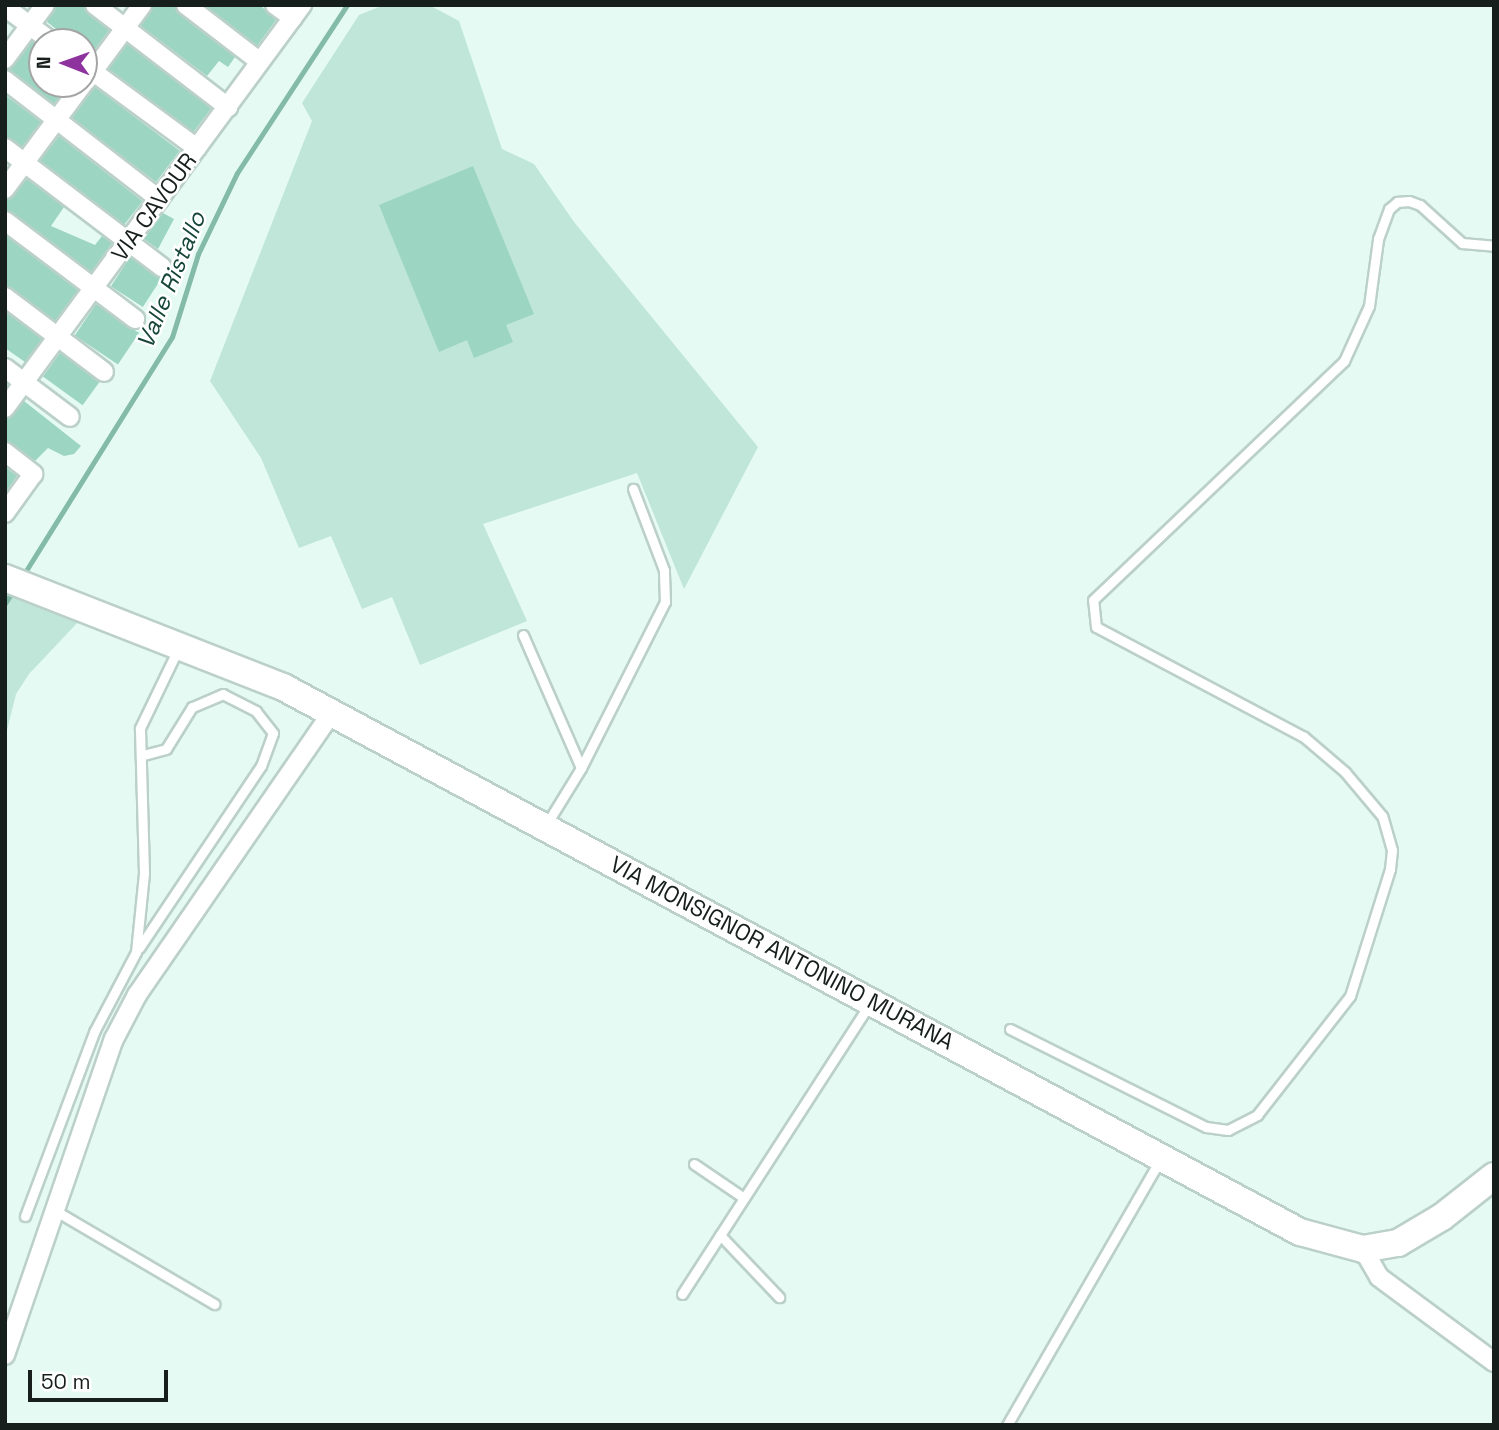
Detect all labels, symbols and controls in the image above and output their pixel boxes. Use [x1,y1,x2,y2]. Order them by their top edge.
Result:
north arrow [28,28,98,98]
text: N [31,56,56,69]
street label: VIA CAVOUR [105,147,203,267]
water label: Valle Ristallo [131,208,211,352]
street label: VIA MONSIGNOR ANTONINO MURANA [605,850,959,1056]
scale bar [32,1356,172,1400]
text: 50 m [41,1368,91,1395]

